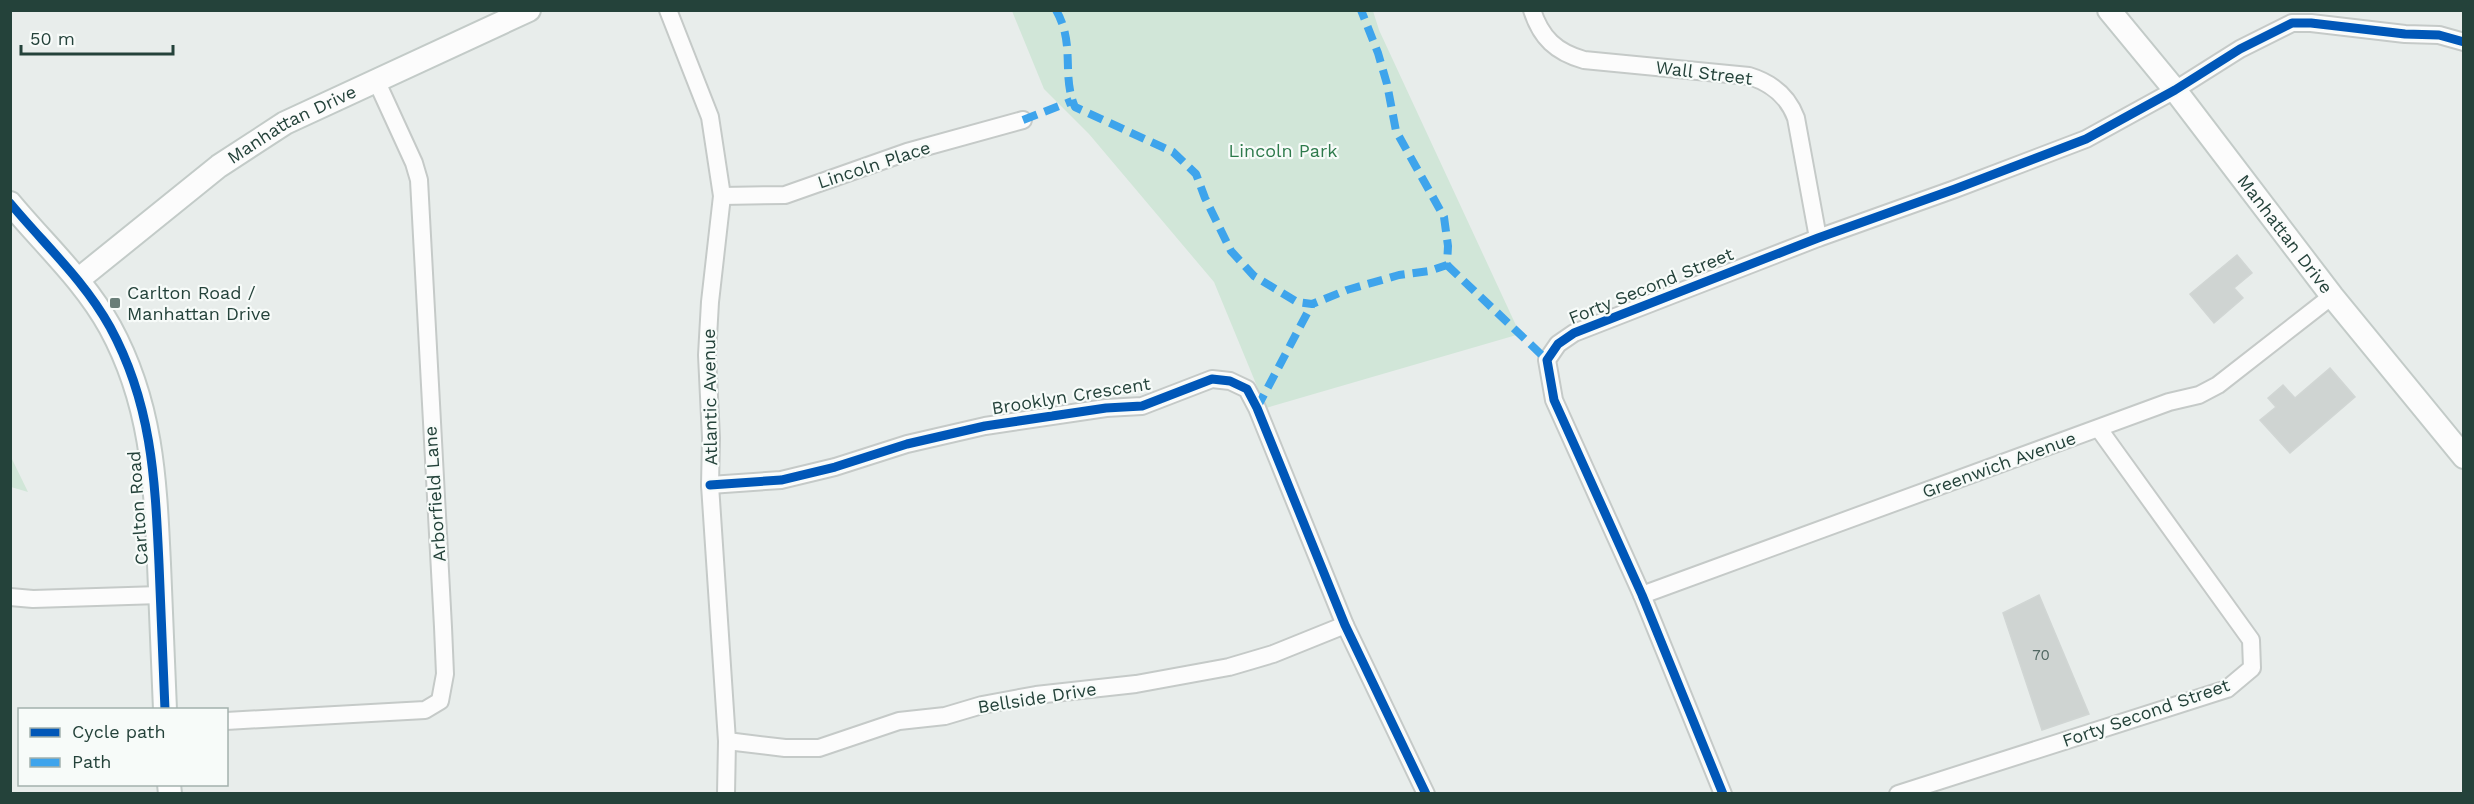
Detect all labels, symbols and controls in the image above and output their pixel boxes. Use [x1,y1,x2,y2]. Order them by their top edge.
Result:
scale bar [21,18,172,56]
text: 50 m [30,28,75,49]
street label: Wall Street [1654,56,1754,89]
street label: Manhattan Drive [223,81,359,168]
street label: Lincoln Place [815,136,933,193]
park label: Lincoln Park [1228,140,1338,161]
street label: Manhattan Drive [2233,170,2337,297]
street label: Forty Second Street [1565,243,1737,328]
place label: Carlton Road / Manhattan Drive [127,282,271,324]
marker: Carlton Road / Manhattan Drive [108,296,122,310]
street label: Atlantic Avenue [698,328,721,466]
street label: Brooklyn Crescent [990,373,1152,418]
street label: Arborfield Lane [419,425,450,563]
street label: Greenwich Avenue [1919,427,2079,502]
street label: Carlton Road [123,450,152,566]
house number: 70 [2032,646,2050,664]
street label: Forty Second Street [2059,674,2233,751]
street label: Bellside Drive [976,678,1098,717]
legend [18,708,228,786]
text: Cycle path [72,721,166,742]
text: Path [72,751,112,772]

